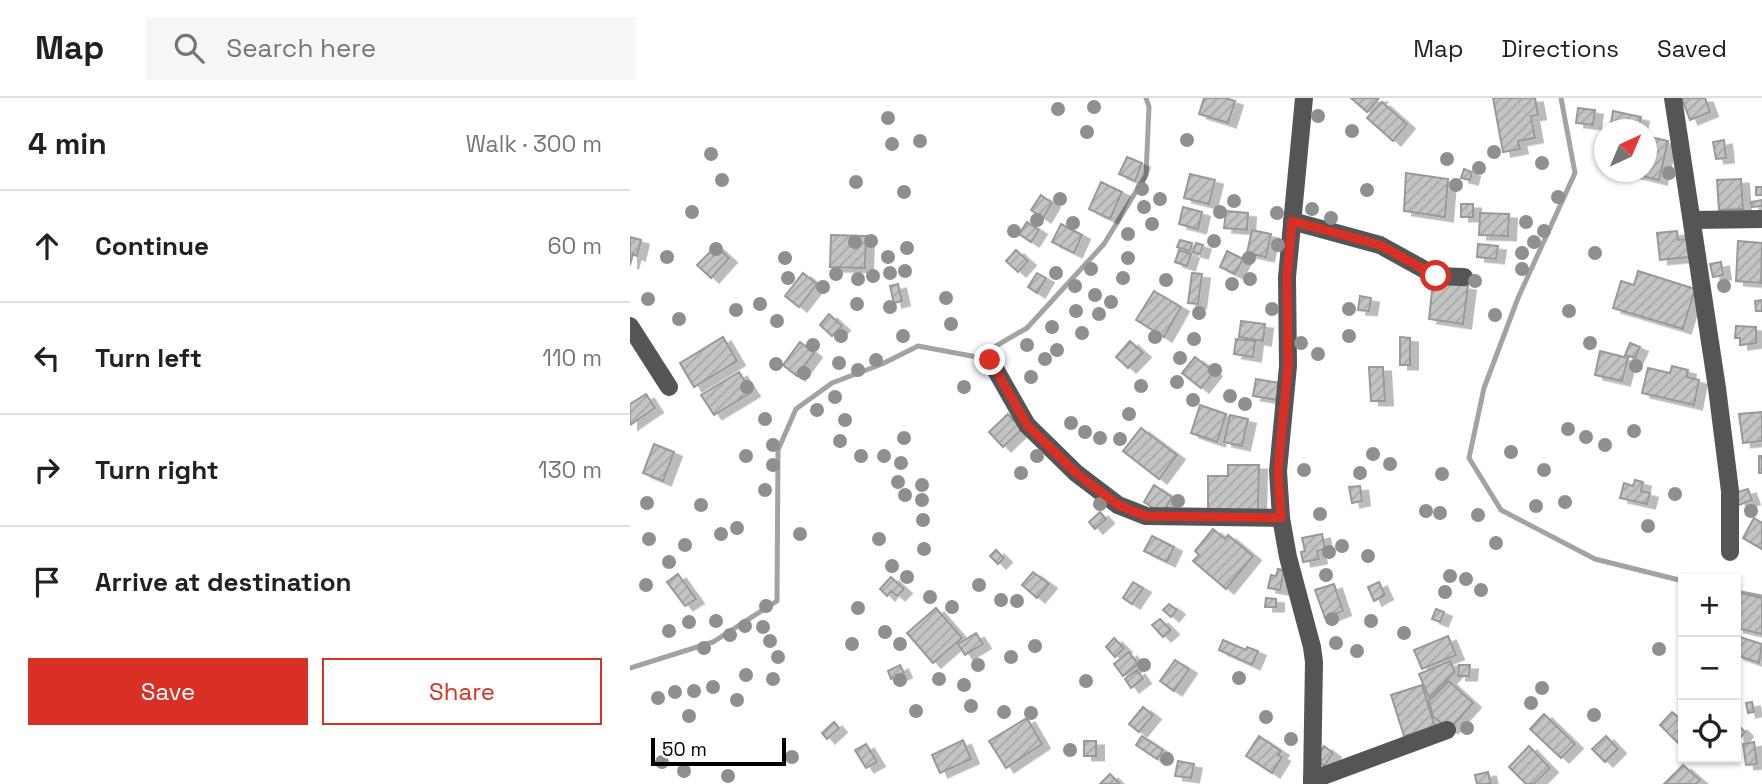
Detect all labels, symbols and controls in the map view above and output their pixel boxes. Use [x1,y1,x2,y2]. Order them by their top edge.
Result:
search box [146,17,636,80]
text: Map [35,27,104,69]
icon: search [170,29,208,67]
text: Search here [226,31,376,65]
text: Map [1413,33,1463,64]
text: Directions [1501,33,1619,64]
text: Saved [1657,33,1727,64]
north arrow [1594,119,1657,182]
text: 4 min [28,124,107,163]
text: Walk · 300 m [466,129,602,159]
icon: ahead [28,227,66,265]
text: Continue [95,229,209,263]
text: 60 m [547,231,602,261]
route start [1420,260,1451,291]
icon: left [28,339,66,377]
text: Turn left [95,341,202,375]
text: 110 m [542,343,602,373]
route end [974,344,1005,375]
icon: right [28,451,66,489]
text: Turn right [95,453,219,487]
text: 130 m [538,455,602,485]
icon: arrive [28,563,66,601]
text: Arrive at destination [95,565,352,599]
map controls [1678,574,1741,763]
button: + [1678,574,1741,637]
button: − [1678,637,1741,700]
button: Save [28,658,308,725]
button: Share [322,658,602,725]
button: locate [1678,700,1741,763]
scale bar [651,735,786,767]
text: 50 m [662,737,707,762]

